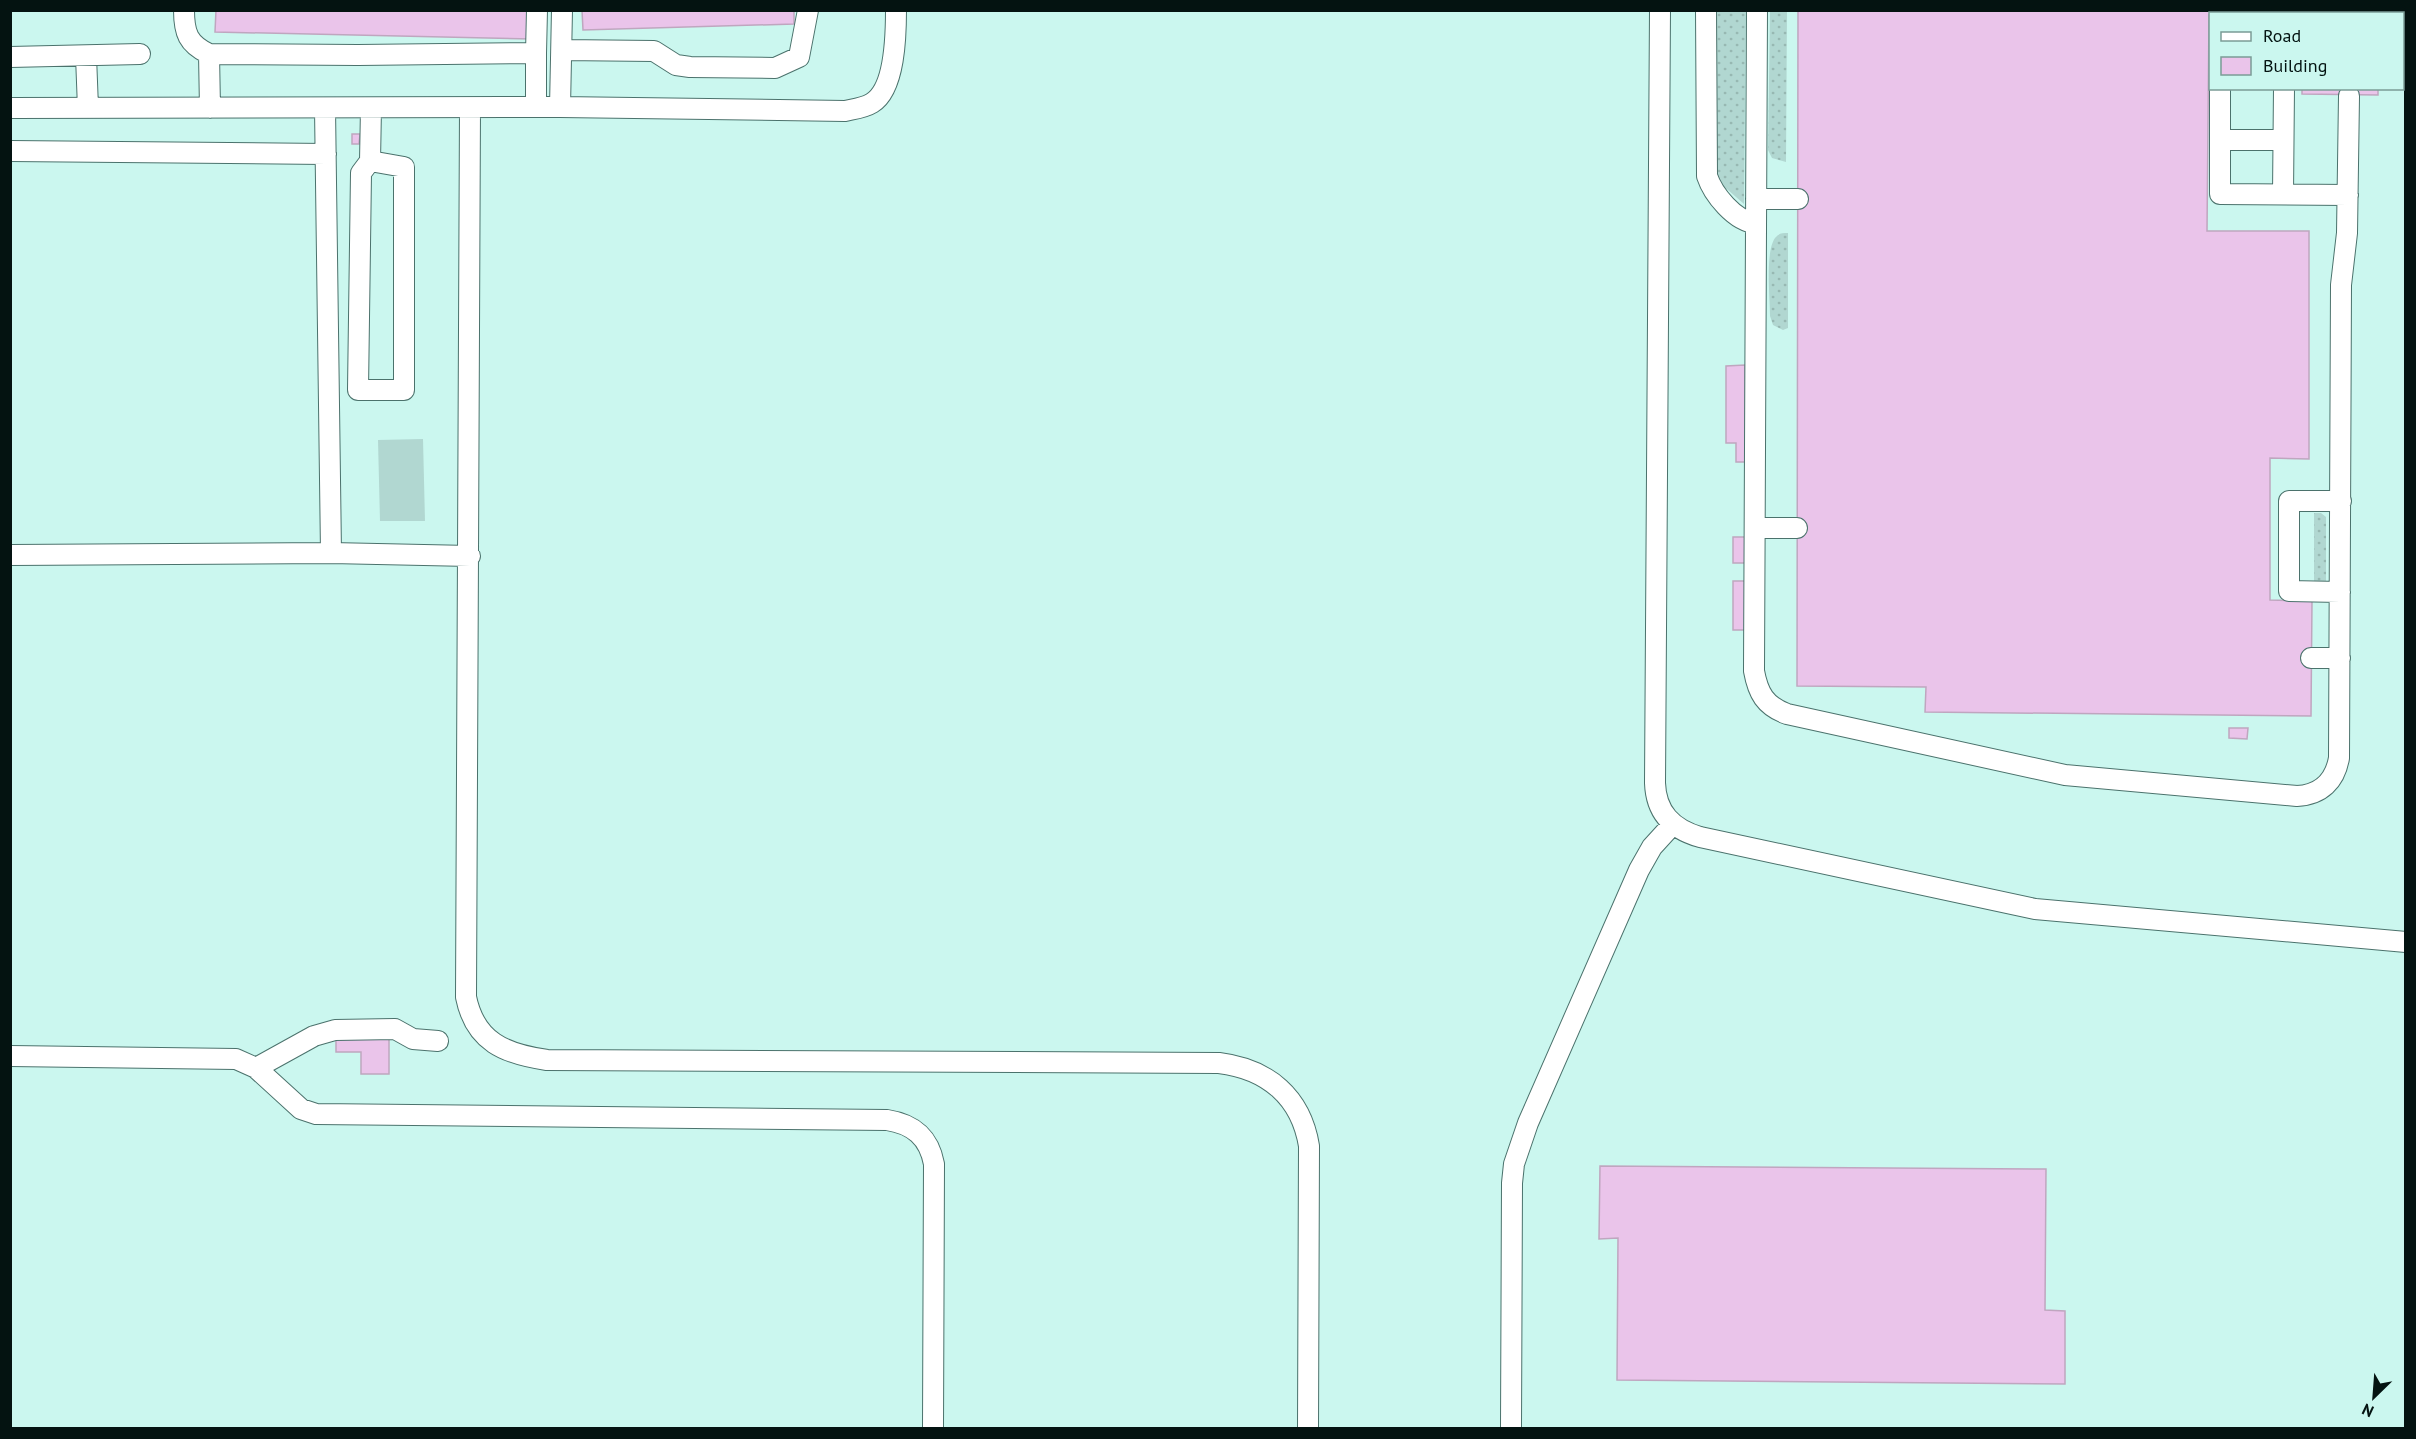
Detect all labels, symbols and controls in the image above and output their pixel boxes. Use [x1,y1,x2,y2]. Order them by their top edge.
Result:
legend [2209,12,2404,90]
text: Road [2263,24,2301,47]
text: Building [2263,54,2327,77]
north arrow [2344,1367,2404,1427]
text: N [2359,1399,2377,1422]

